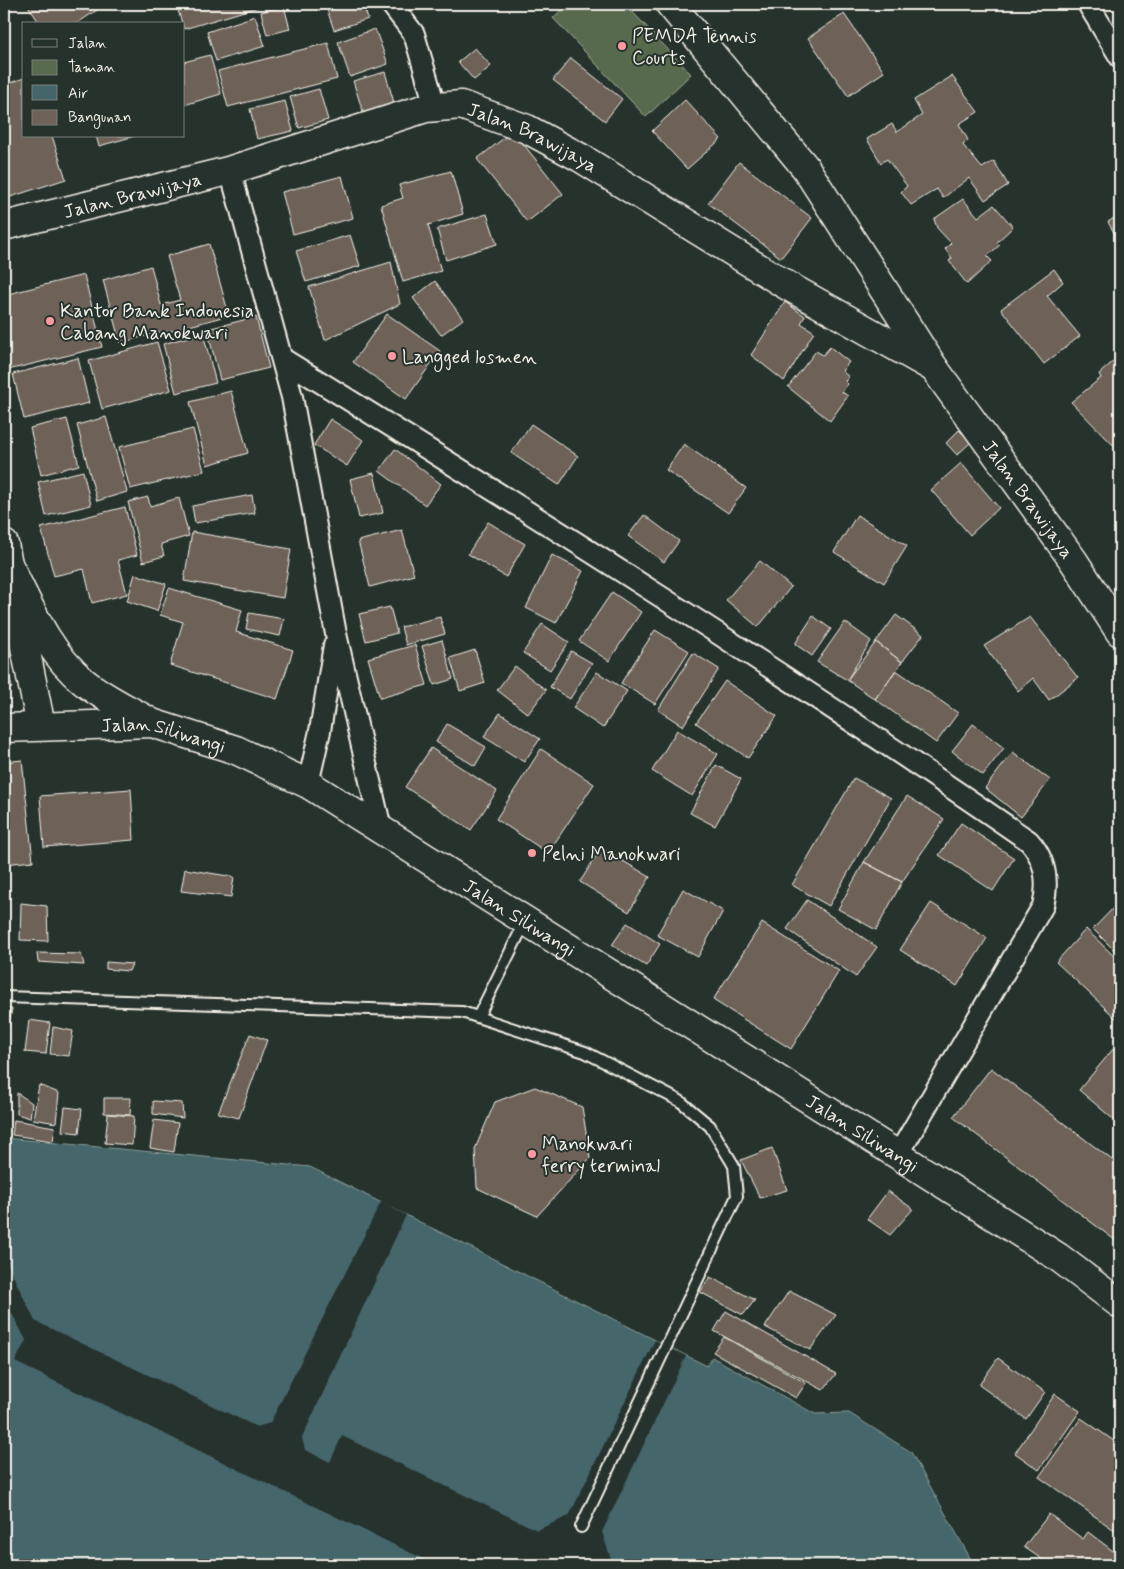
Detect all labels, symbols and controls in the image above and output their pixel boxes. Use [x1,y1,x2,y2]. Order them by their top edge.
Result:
legend [22,22,185,138]
place label: PEMDA Tennis Courts [632,24,757,71]
text: Jalan [68,34,107,54]
marker: PEMDA Tennis Courts [616,40,628,52]
text: Taman [68,58,116,78]
text: Air [68,84,88,104]
street label: Jalan Brawijaya [464,97,602,179]
text: Bangunan [68,108,131,129]
street label: Jalan Brawijaya [61,167,204,225]
place label: Kantor Bank Indonesia Cabang Manokwari [60,299,254,347]
marker: Kantor Bank Indonesia Cabang Manokwari [44,315,56,327]
place label: Langged losmen [402,345,537,372]
marker: Langged losmen [386,350,398,362]
street label: Jalan Brawijaya [976,435,1079,564]
street label: Jalan Siliwangi [101,712,229,760]
place label: Pelni Manokwari [542,842,680,867]
marker: Pelni Manokwari [526,847,538,859]
street label: Jalan Siliwangi [458,874,580,963]
street label: Jalan Siliwangi [801,1089,923,1179]
place label: Manokwari ferry terminal [542,1132,660,1180]
marker: Manokwari ferry terminal [526,1148,538,1160]

